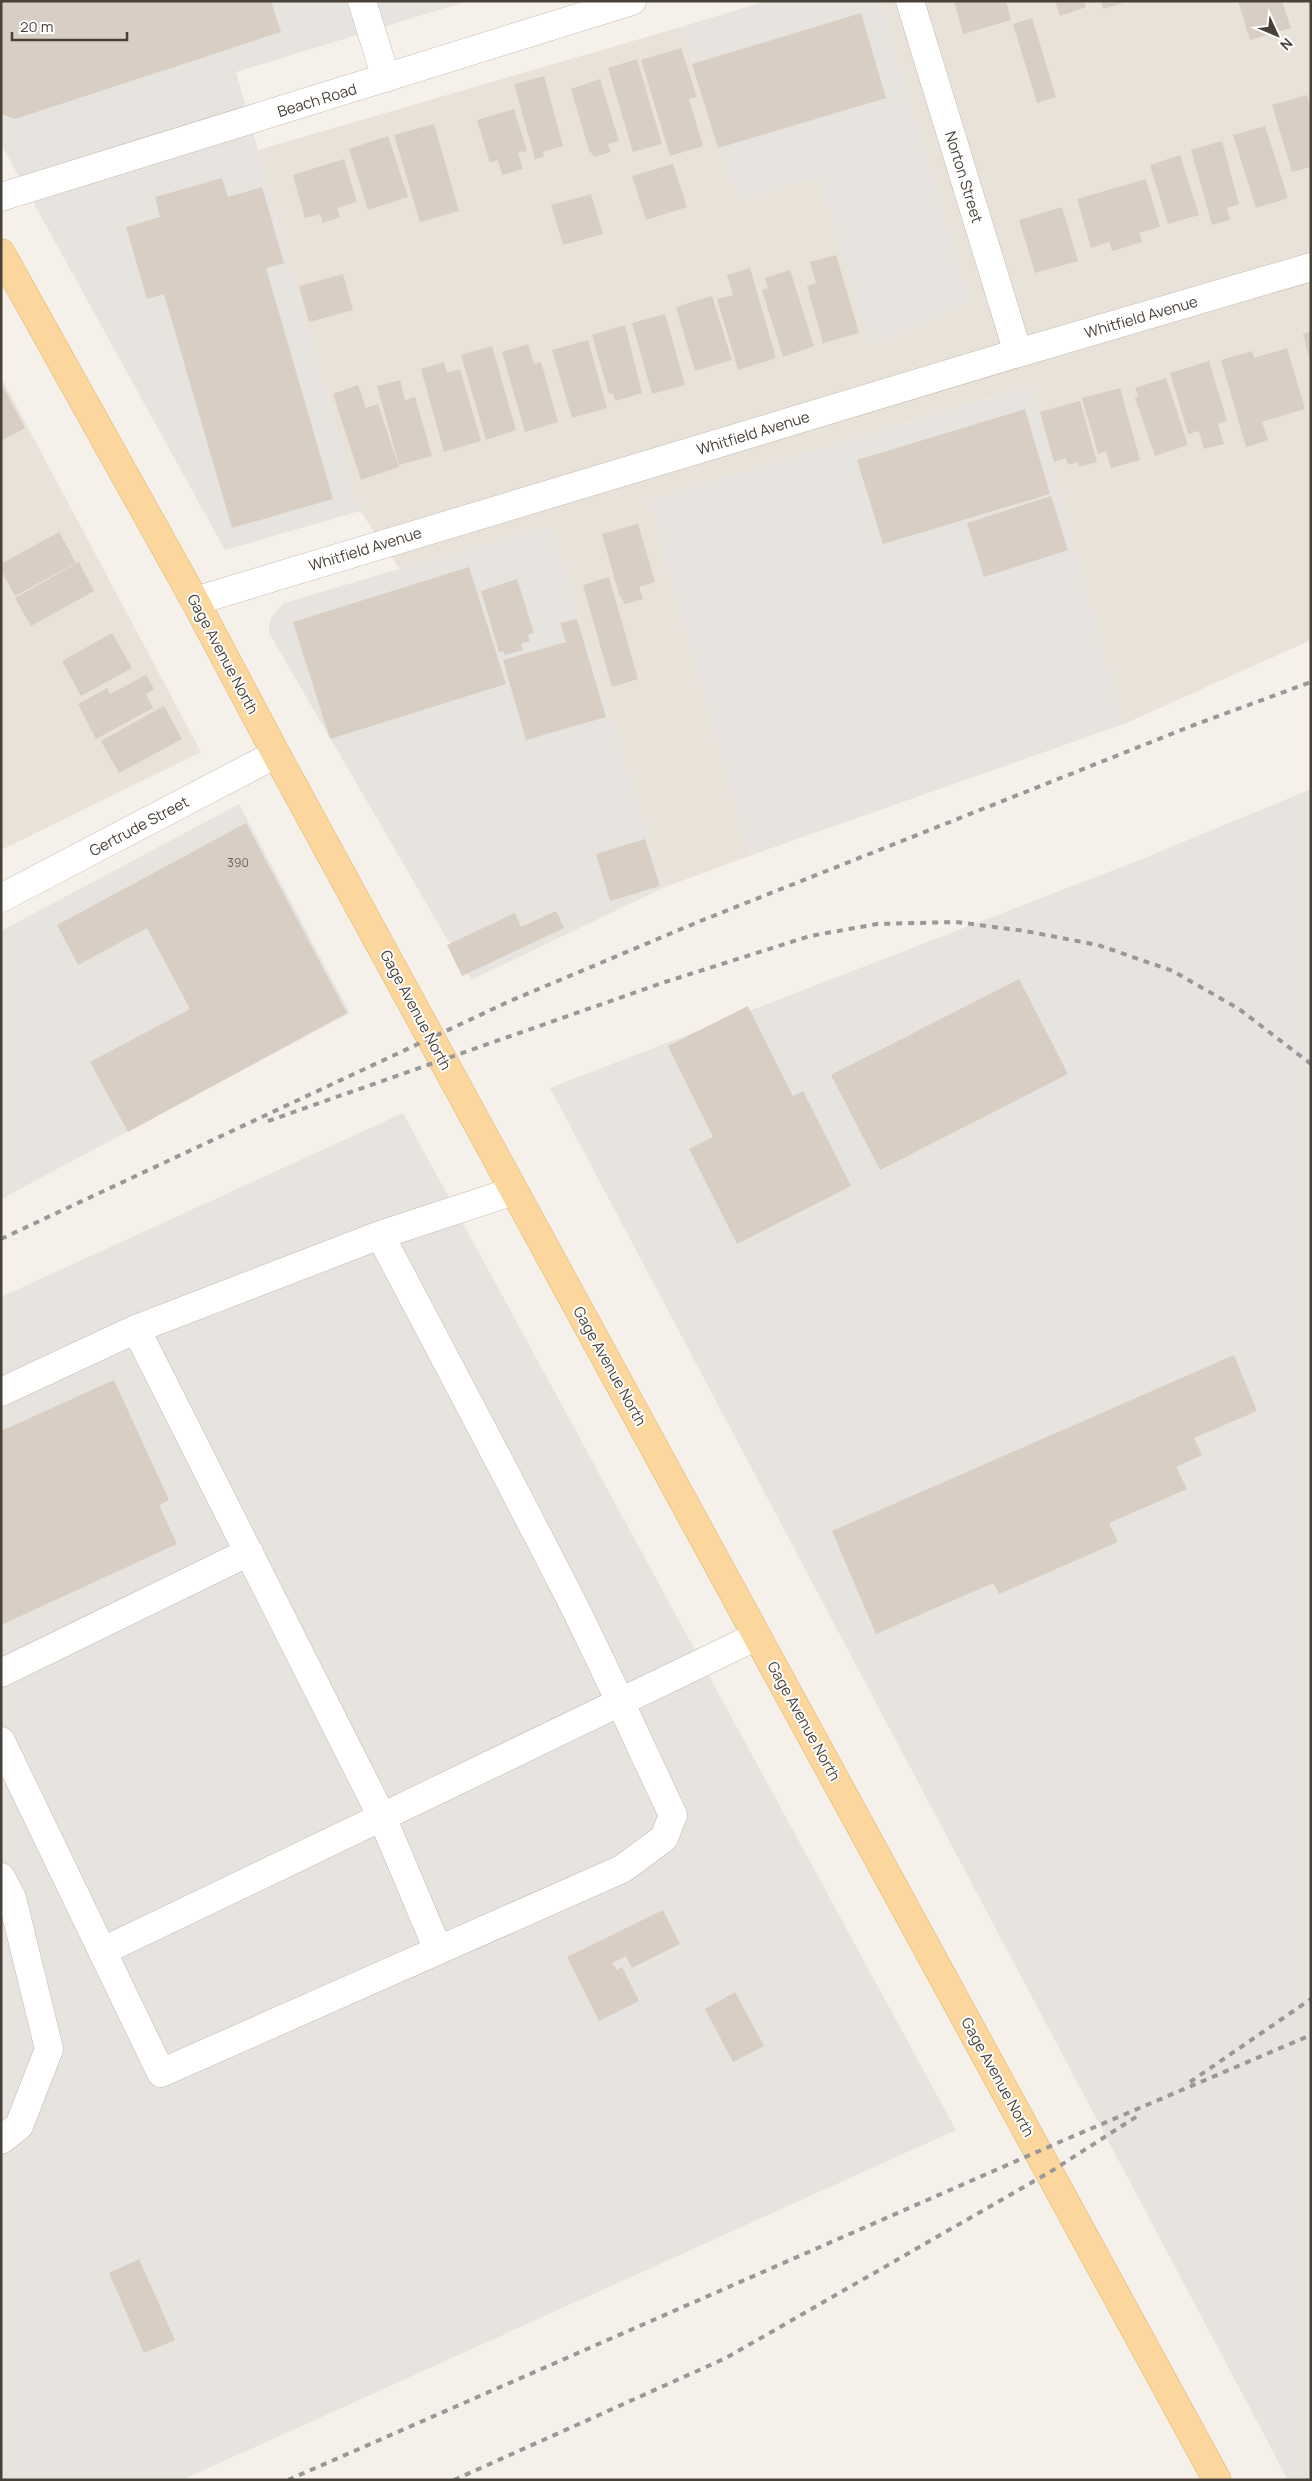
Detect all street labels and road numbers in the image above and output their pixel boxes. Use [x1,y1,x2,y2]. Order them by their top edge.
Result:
street label: Beach Road [275,78,359,122]
street label: Norton Street [940,128,988,226]
street label: Whitfield Avenue [1082,291,1200,343]
street label: Whitfield Avenue [694,406,812,460]
street label: Whitfield Avenue [306,522,424,576]
street label: Gage Avenue North [182,590,264,718]
street label: Gertrude Street [86,791,192,861]
street label: Gage Avenue North [375,946,457,1074]
street label: Gage Avenue North [568,1303,652,1429]
street label: Gage Avenue North [762,1658,846,1784]
street label: Gage Avenue North [956,2014,1040,2140]

